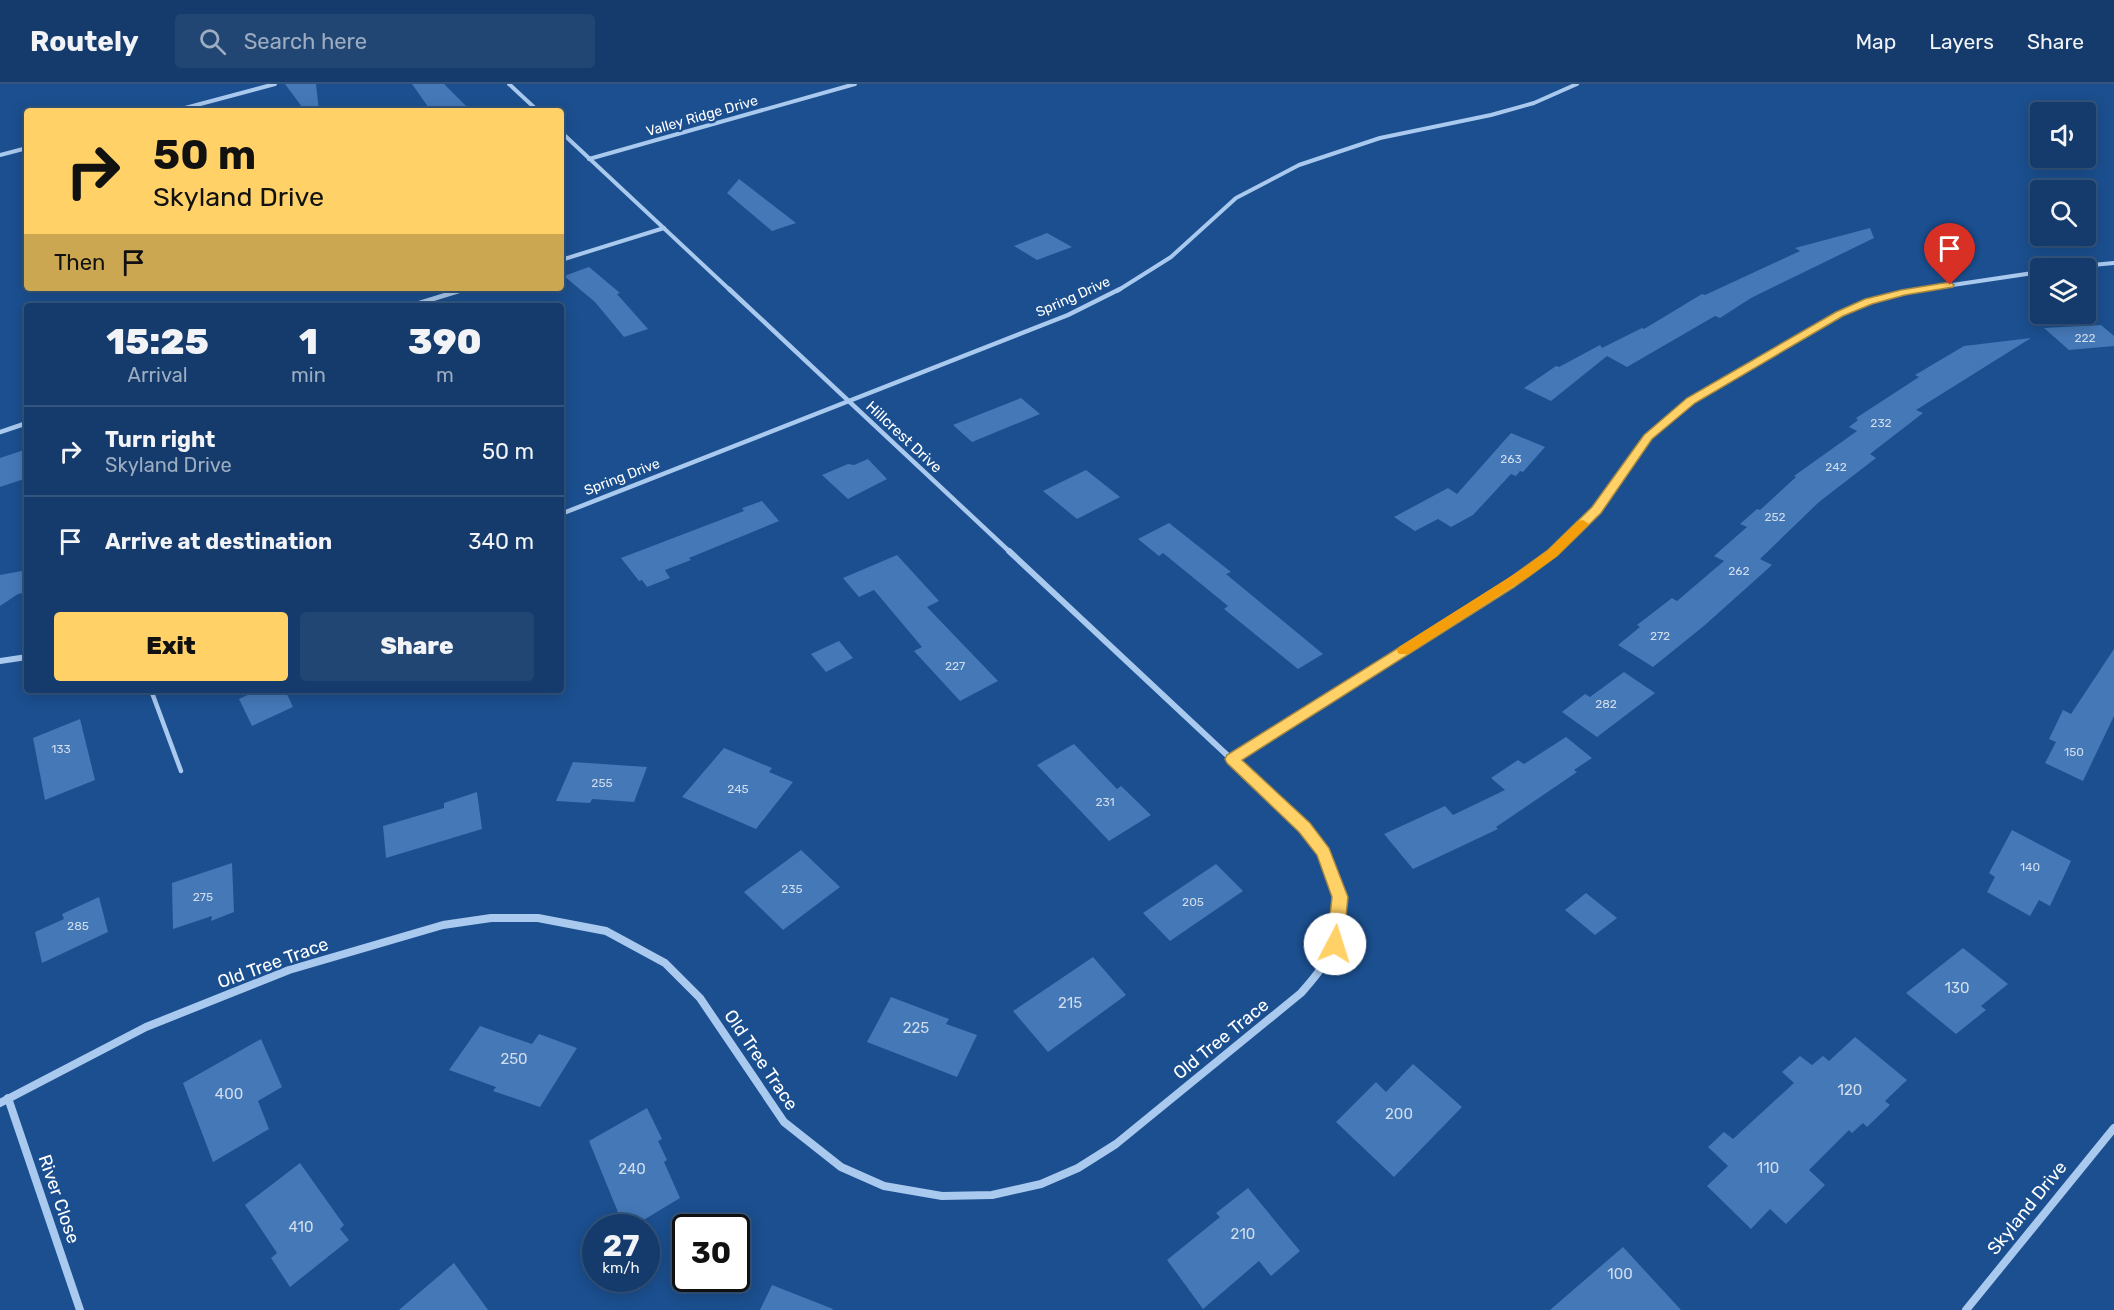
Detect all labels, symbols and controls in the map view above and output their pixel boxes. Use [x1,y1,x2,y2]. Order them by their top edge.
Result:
search box [175,14,595,68]
text: Routely [30,25,139,58]
icon: search [196,25,229,58]
text: Search here [244,28,367,55]
text: Map [1855,29,1896,54]
text: Layers [1929,29,1994,54]
text: Share [2027,29,2084,54]
street label: Valley Ridge Drive [644,92,760,140]
map controls [2030,102,2096,324]
button: sound [2030,102,2096,168]
text: 50 m [153,130,256,180]
icon: right [54,132,132,210]
button: search [2030,180,2096,246]
text: Skyland Drive [153,181,324,213]
pin [1924,223,1975,285]
icon: arrive [1933,232,1966,265]
icon: arrive [117,246,150,279]
text: Then [54,249,105,276]
button: layers [2030,258,2096,324]
street label: Spring Drive [1033,273,1113,321]
text: 15:25 [106,320,209,363]
text: 1 [299,320,318,363]
text: 390 [408,320,482,363]
house number: 222 [2074,331,2096,345]
text: Arrival [128,363,188,387]
text: min [291,363,326,387]
text: m [436,363,454,387]
street label: Hillcrest Drive [862,397,946,477]
house number: 232 [1870,416,1892,430]
text: Turn right [105,426,215,453]
icon: right [54,435,87,468]
text: 50 m [482,438,534,465]
house number: 263 [1500,452,1522,466]
text: Skyland Drive [105,453,232,477]
street label: Spring Drive [582,455,662,499]
house number: 242 [1825,460,1847,474]
house number: 252 [1764,510,1786,524]
icon: arrive [54,525,87,558]
text: Arrive at destination [105,528,332,555]
text: 340 m [468,528,534,555]
house number: 262 [1728,564,1750,578]
button: Exit [54,612,288,681]
button: Share [300,612,534,681]
house number: 272 [1650,629,1670,643]
house number: 227 [945,659,965,673]
house number: 282 [1595,697,1617,711]
house number: 133 [51,742,71,756]
house number: 150 [2064,745,2084,759]
house number: 255 [591,776,613,790]
house number: 245 [727,782,749,796]
house number: 231 [1095,795,1115,809]
house number: 140 [2020,860,2040,874]
house number: 235 [781,882,803,896]
house number: 275 [193,890,213,904]
house number: 205 [1182,895,1204,909]
position arrow [1303,912,1367,976]
house number: 285 [67,919,89,933]
street label: Old Tree Trace [214,933,332,993]
house number: 130 [1945,979,1969,997]
house number: 215 [1058,994,1082,1012]
street label: Old Tree Trace [1169,994,1273,1084]
street label: Old Tree Trace [719,1006,803,1114]
house number: 225 [903,1019,929,1037]
house number: 250 [500,1050,528,1068]
house number: 120 [1838,1081,1862,1099]
house number: 400 [215,1085,243,1103]
house number: 200 [1385,1105,1413,1123]
street label: River Close [34,1152,84,1246]
street label: Skyland Drive [1983,1157,2071,1259]
house number: 110 [1757,1159,1779,1177]
house number: 240 [618,1160,646,1178]
speed limit sign: 30 [672,1214,750,1292]
house number: 410 [289,1218,313,1236]
house number: 210 [1231,1225,1255,1243]
text: 27 [603,1228,639,1264]
text: km/h [602,1259,640,1277]
house number: 100 [1607,1265,1633,1283]

